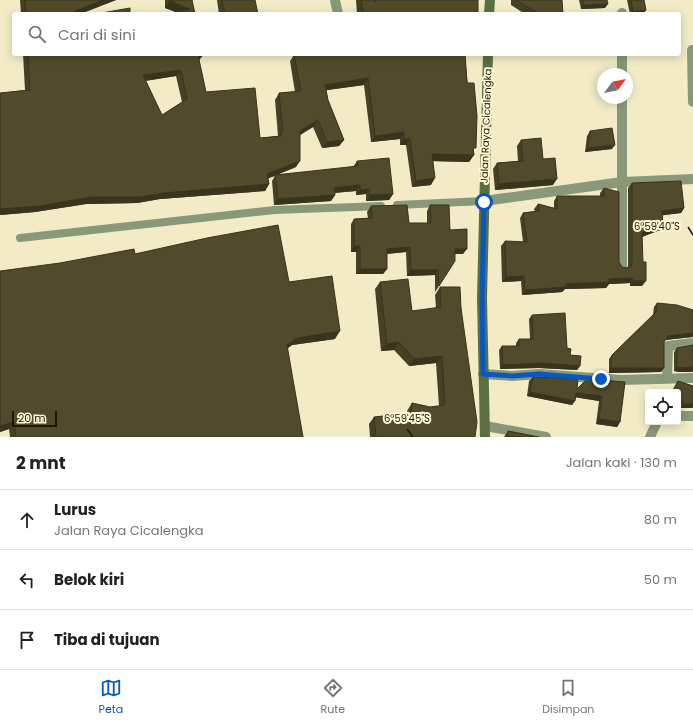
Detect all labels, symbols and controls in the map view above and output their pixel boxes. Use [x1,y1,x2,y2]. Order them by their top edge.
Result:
search box [12,12,681,56]
icon: search [26,23,48,45]
text: Cari di sini [58,24,136,45]
street label: Jalan Raya Cicalengka [476,68,496,184]
north arrow [597,68,633,104]
route start [475,193,493,211]
text: 6°59'40"S [634,219,680,234]
route end [592,370,610,388]
map controls [645,389,681,425]
button: locate [645,389,681,425]
scale bar [12,409,57,428]
text: 20 m [18,410,46,426]
text: 6°59'45"S [384,411,430,426]
text: 2 mnt [16,451,66,475]
text: Jalan kaki · 130 m [566,453,677,472]
text: Lurus [54,499,96,520]
icon: ahead [16,509,38,531]
text: 80 m [644,510,677,529]
text: Jalan Raya Cicalengka [54,521,204,540]
icon: left [16,569,38,591]
text: Belok kiri [54,569,124,590]
text: 50 m [644,570,677,589]
icon: arrive [16,629,38,651]
text: Tiba di tujuan [54,629,160,650]
tab: Peta [99,677,123,718]
tab: Rute [320,677,345,718]
tab: Disimpan [542,677,594,718]

